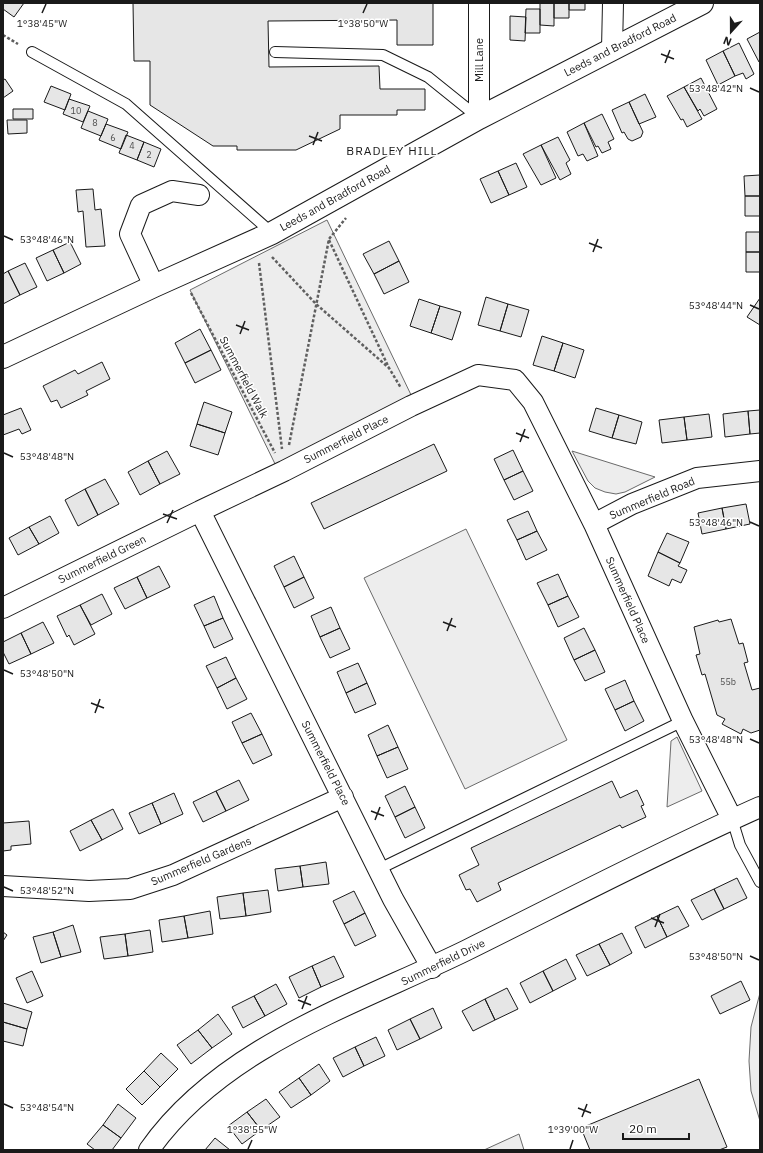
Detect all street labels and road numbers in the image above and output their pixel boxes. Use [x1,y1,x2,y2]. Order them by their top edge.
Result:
street label: Leeds and Bradford Road [561,11,679,79]
street label: Mill Lane [472,38,486,82]
street label: Leeds and Bradford Road [277,162,393,234]
street label: Summerfield Walk [217,334,272,420]
street label: Summerfield Place [301,412,391,466]
street label: Summerfield Road [607,474,697,522]
street label: Summerfield Green [56,532,148,586]
street label: Summerfield Place [603,555,653,645]
street label: Summerfield Place [299,718,353,808]
street label: Summerfield Gardens [149,834,253,888]
street label: Summerfield Drive [399,936,487,988]

